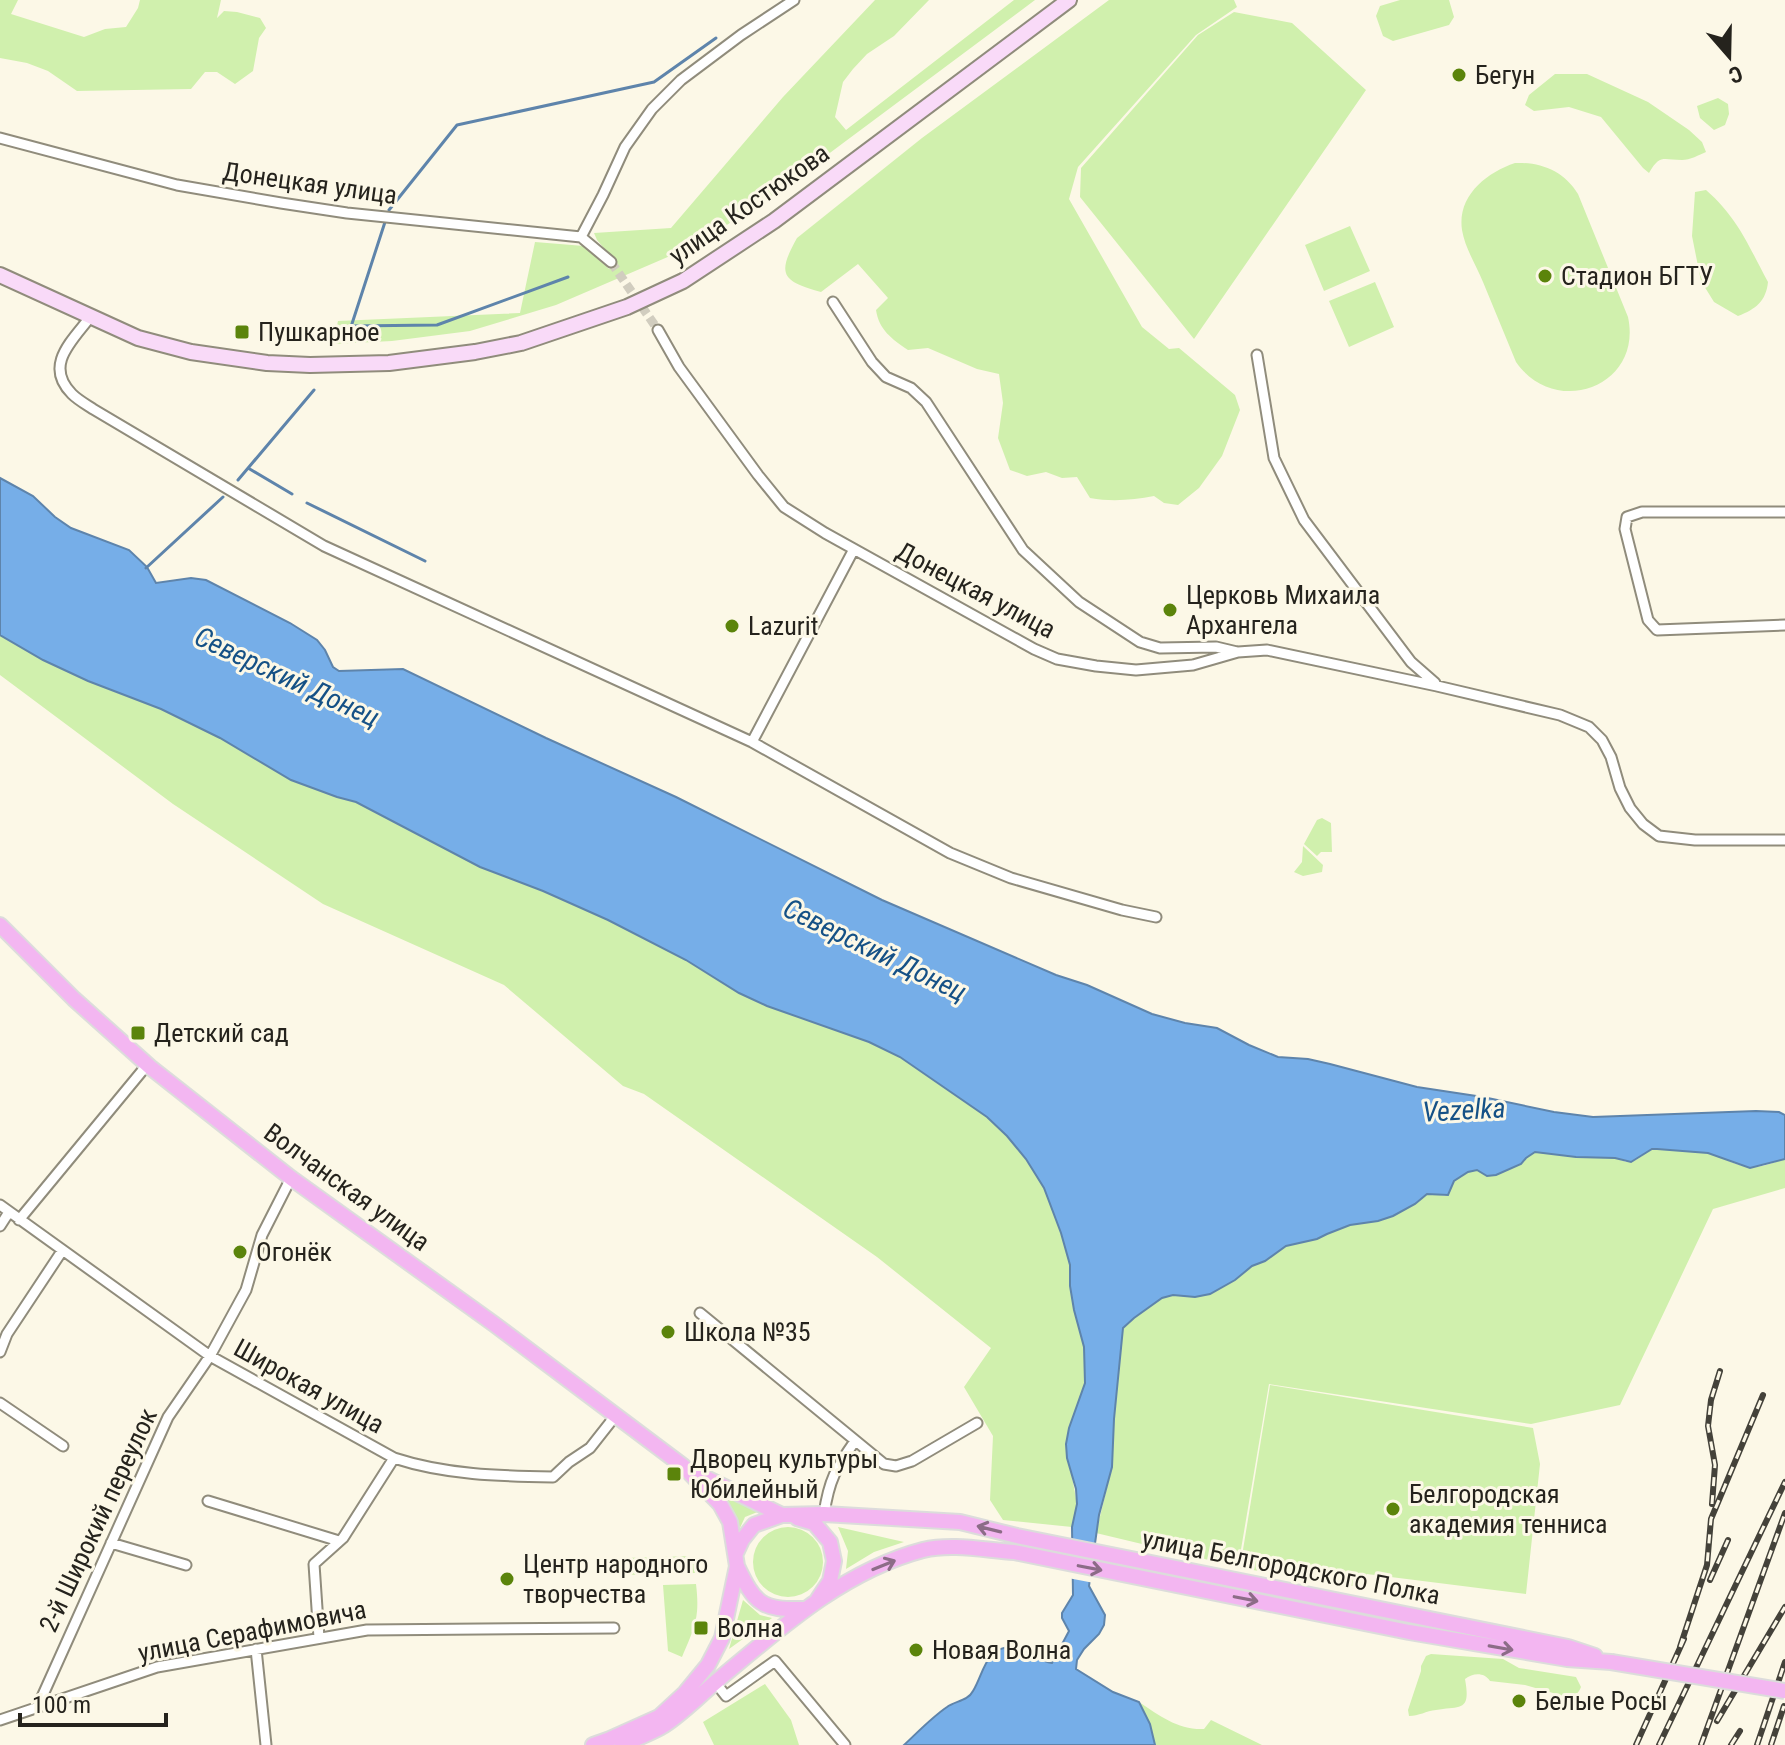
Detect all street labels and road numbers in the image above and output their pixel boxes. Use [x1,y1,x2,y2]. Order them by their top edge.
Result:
street label: улица Костюкова [663,138,835,270]
street label: Донецкая улица [221,156,399,210]
street label: Донецкая улица [891,536,1061,644]
street label: Волчанская улица [259,1117,435,1257]
street label: Широкая улица [229,1332,389,1440]
street label: 2-й Широкий переулок [33,1403,163,1637]
street label: улица Белгородского Полка [1139,1523,1443,1611]
street label: улица Серафимовича [135,1594,369,1668]

